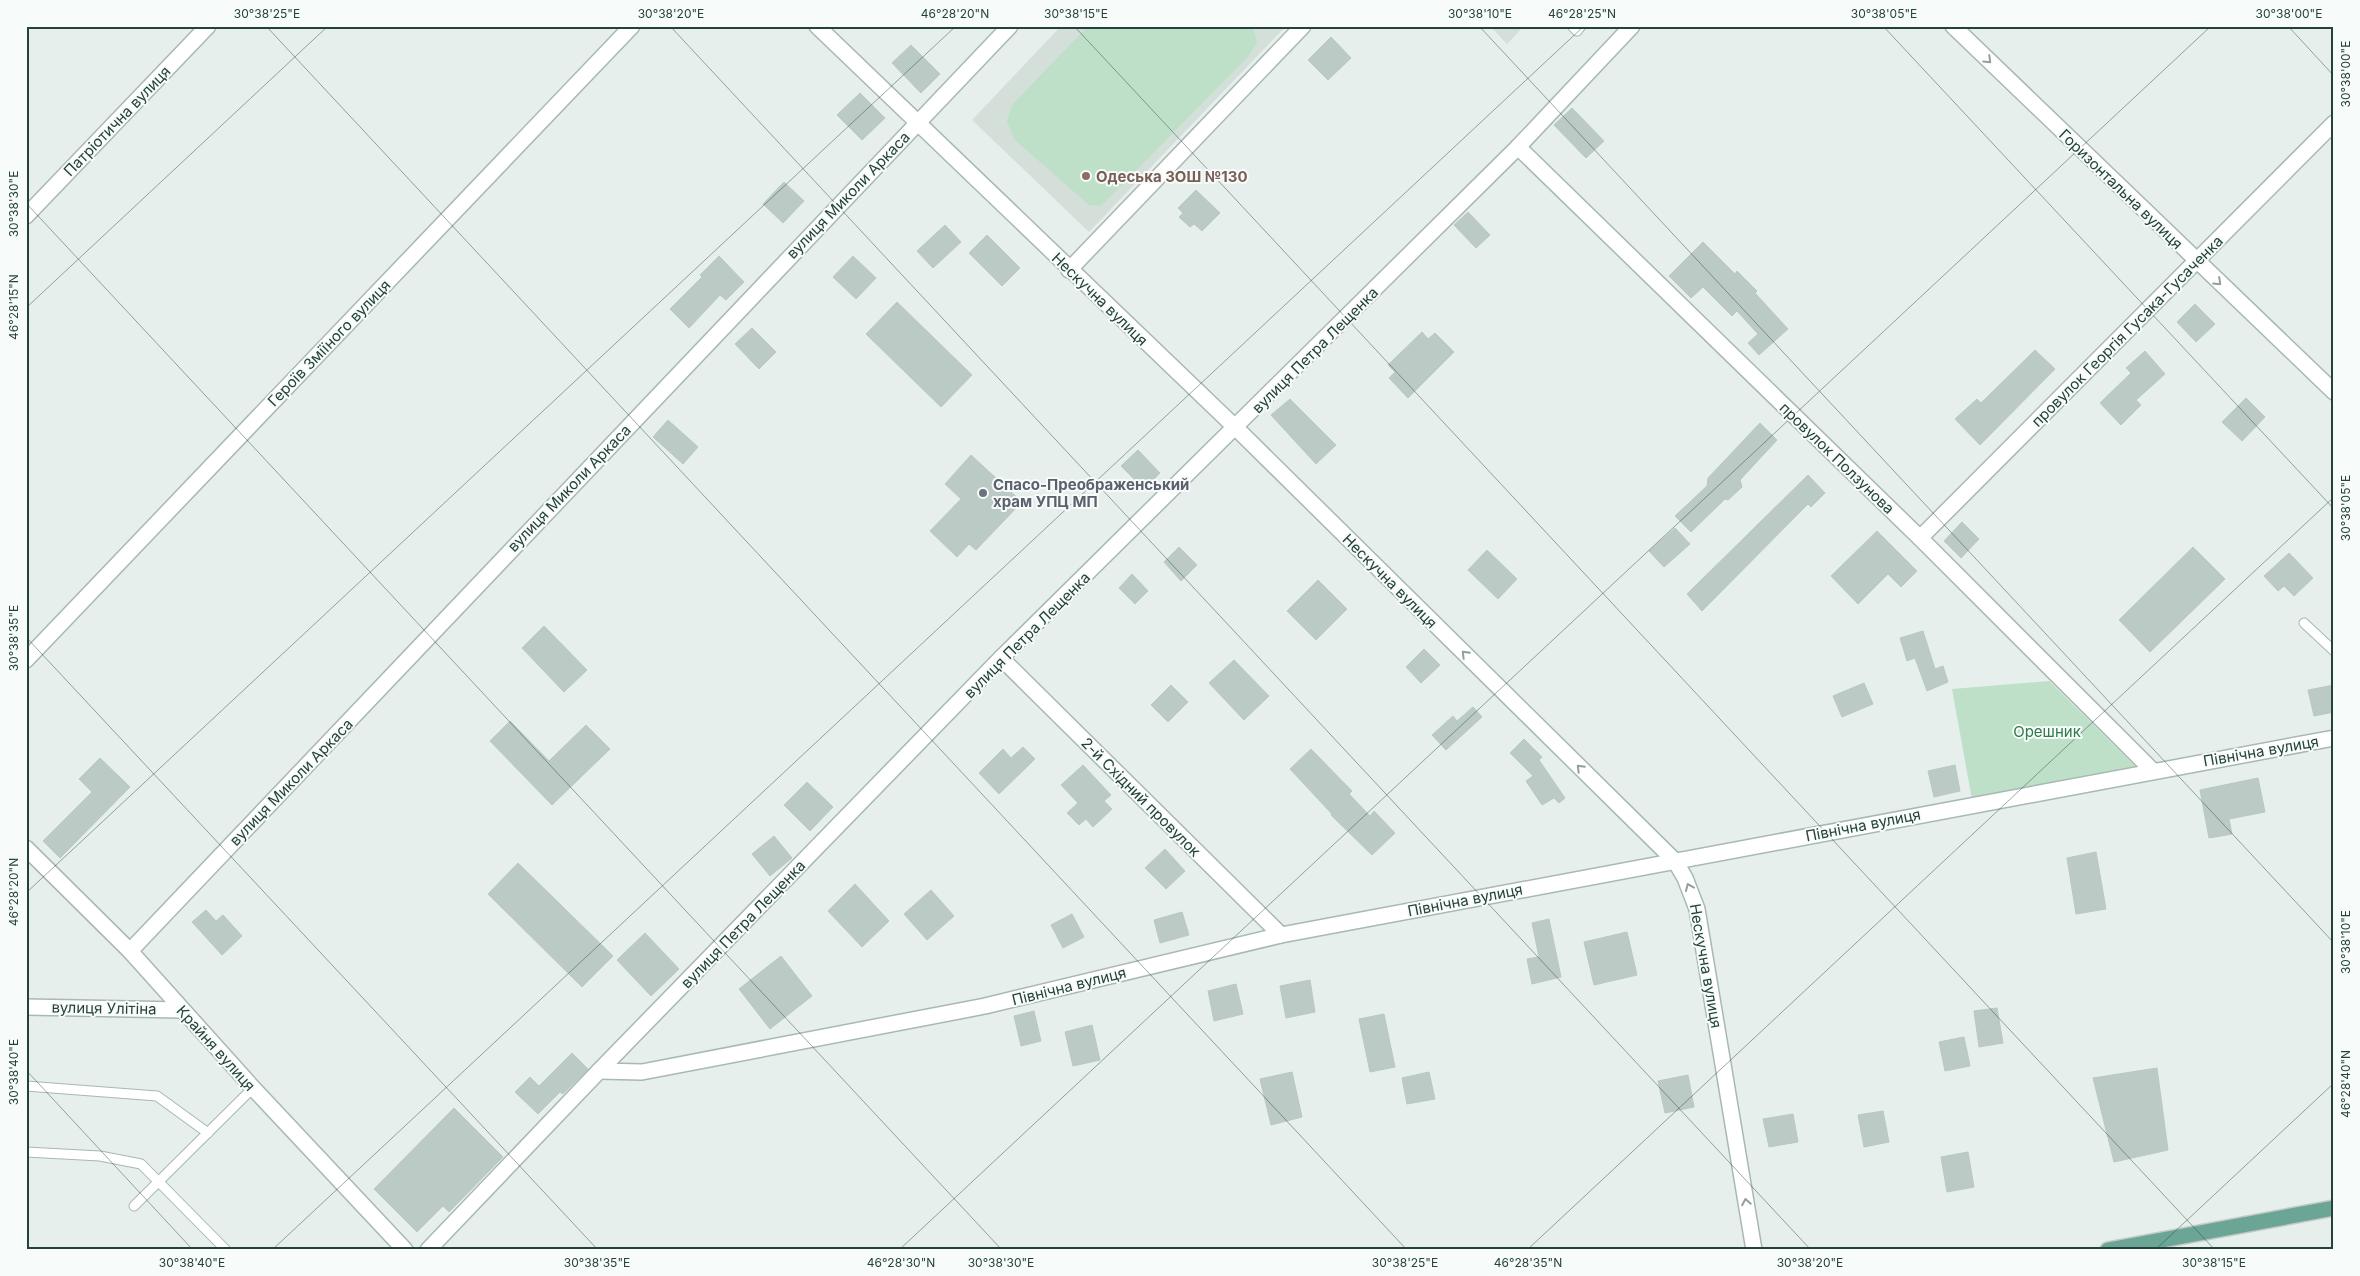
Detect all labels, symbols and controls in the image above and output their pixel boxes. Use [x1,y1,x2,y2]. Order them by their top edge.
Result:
text: 30°38'25"E [234,6,300,21]
text: 30°38'20"E [638,6,704,21]
text: 46°28'20"N [921,6,989,21]
text: 30°38'15"E [1044,6,1108,21]
text: 30°38'10"E [1448,6,1512,21]
text: 46°28'25"N [1548,6,1616,21]
text: 30°38'05"E [1851,6,1917,21]
text: 30°38'00"E [2256,6,2322,21]
text: 30°38'00"E [2338,41,2353,107]
one-way arrow [1982,54,1991,63]
street label: Патріотична вулиця [59,62,175,180]
street label: Горизонтальна вулиця [2055,125,2187,253]
street label: вулиця Миколи Аркаса [782,127,914,263]
place label: Одеська ЗОШ №130 [1096,167,1248,186]
marker: Одеська ЗОШ №130 [1080,170,1092,182]
text: 30°38'30"E [6,171,21,237]
street label: провулок Георгія Гусака-Гусаченка [2027,231,2227,431]
street label: Нескучна вулиця [1048,248,1152,350]
text: 46°28'15"N [6,274,21,340]
street label: Героїв Зміїного вулиця [264,276,394,410]
one-way arrow [2212,276,2221,285]
street label: вулиця Петра Лещенка [1248,283,1382,417]
street label: провулок Ползунова [1776,398,1898,518]
street label: вулиця Миколи Аркаса [503,420,635,556]
place label: Спасо-Преображенський храм УПЦ МП [993,475,1189,511]
text: 30°38'05"E [2338,475,2353,541]
marker: Спасо-Преображенський храм УПЦ МП [977,487,989,499]
street label: Нескучна вулиця [1339,530,1441,632]
street label: вулиця Петра Лещенка [960,568,1094,702]
text: 30°38'35"E [6,605,21,671]
one-way arrow [1461,651,1470,660]
street label: вулиця Миколи Аркаса [225,714,357,850]
park label: Орешник [2013,722,2081,741]
street label: Північна вулиця [2202,731,2320,771]
street label: 2-й Східний провулок [1077,733,1205,861]
one-way arrow [1577,765,1586,774]
street label: Північна вулиця [1804,805,1922,845]
street label: вулиця Петра Лещенка [677,856,809,992]
text: 46°28'20"N [6,858,21,926]
street label: Північна вулиця [1406,880,1524,920]
one-way arrow [1685,883,1696,892]
street label: Нескучна вулиця [1686,902,1726,1030]
text: 30°38'10"E [2338,910,2353,974]
street label: Північна вулиця [1010,963,1128,1009]
street label: вулиця Улітіна [51,998,157,1018]
street label: Крайня вулиця [172,1001,260,1095]
text: 30°38'40"E [6,1039,21,1105]
text: 46°28'40"N [2338,1050,2353,1118]
one-way arrow [1741,1197,1751,1206]
text: 30°38'40"E [159,1255,225,1270]
text: 30°38'35"E [564,1255,630,1270]
text: 46°28'30"N [867,1255,935,1270]
text: 30°38'30"E [968,1255,1034,1270]
text: 30°38'25"E [1372,1255,1438,1270]
text: 46°28'35"N [1494,1255,1562,1270]
text: 30°38'20"E [1777,1255,1843,1270]
text: 30°38'15"E [2182,1255,2246,1270]

